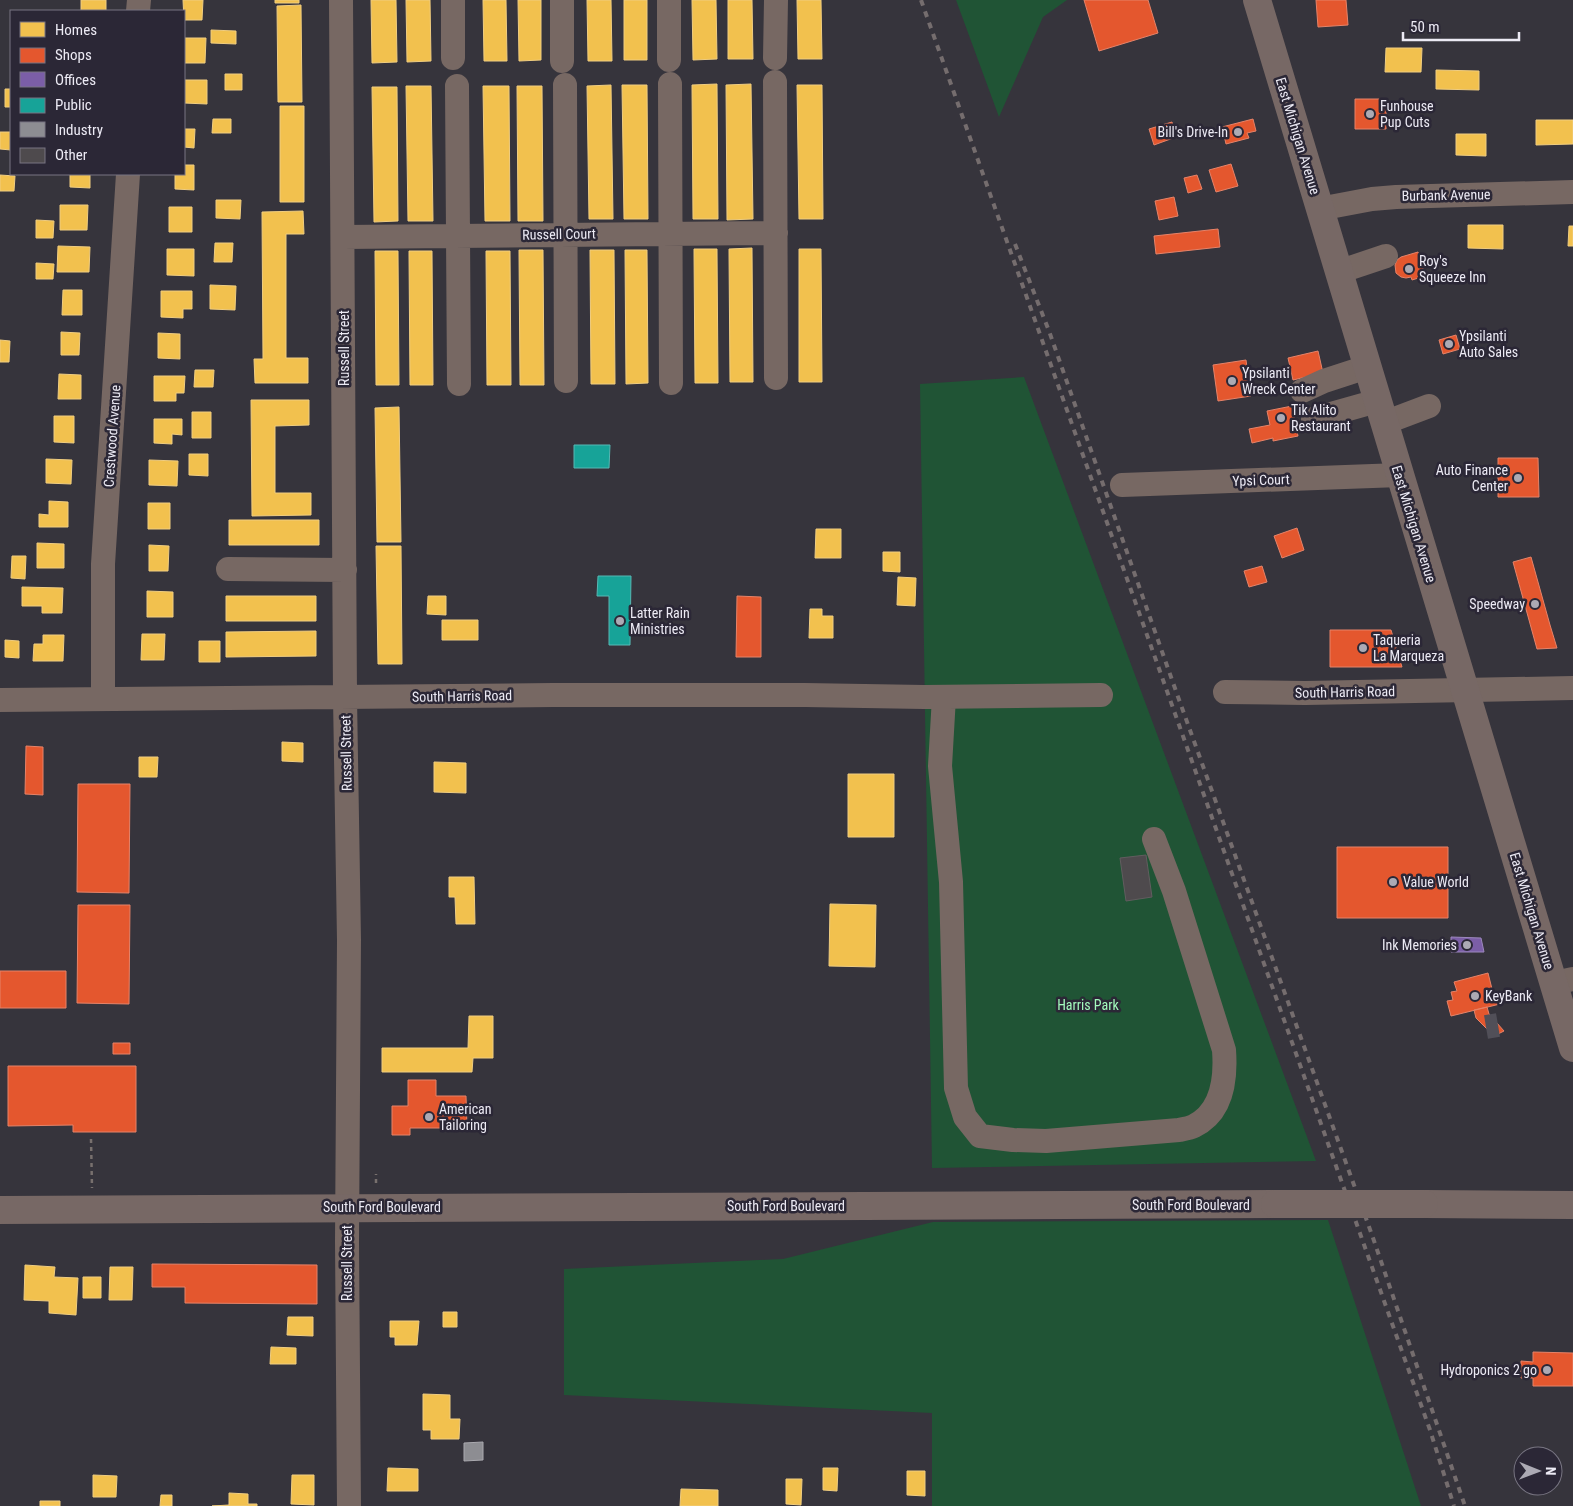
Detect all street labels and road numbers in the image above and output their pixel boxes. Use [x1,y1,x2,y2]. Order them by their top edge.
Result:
street label: East Michigan Avenue [1273,76,1324,197]
street label: Burbank Avenue [1401,186,1491,204]
street label: Russell Court [522,225,596,243]
street label: Russell Street [336,310,352,386]
street label: Crestwood Avenue [100,384,124,488]
street label: East Michigan Avenue [1389,464,1440,585]
street label: Ypsi Court [1232,471,1290,489]
street label: South Harris Road [1295,683,1395,701]
street label: South Harris Road [412,687,512,705]
street label: Russell Street [337,715,355,791]
street label: East Michigan Avenue [1507,851,1558,972]
street label: South Ford Boulevard [1132,1197,1250,1213]
street label: South Ford Boulevard [727,1198,845,1214]
street label: South Ford Boulevard [323,1199,441,1215]
street label: Russell Street [339,1225,355,1301]

